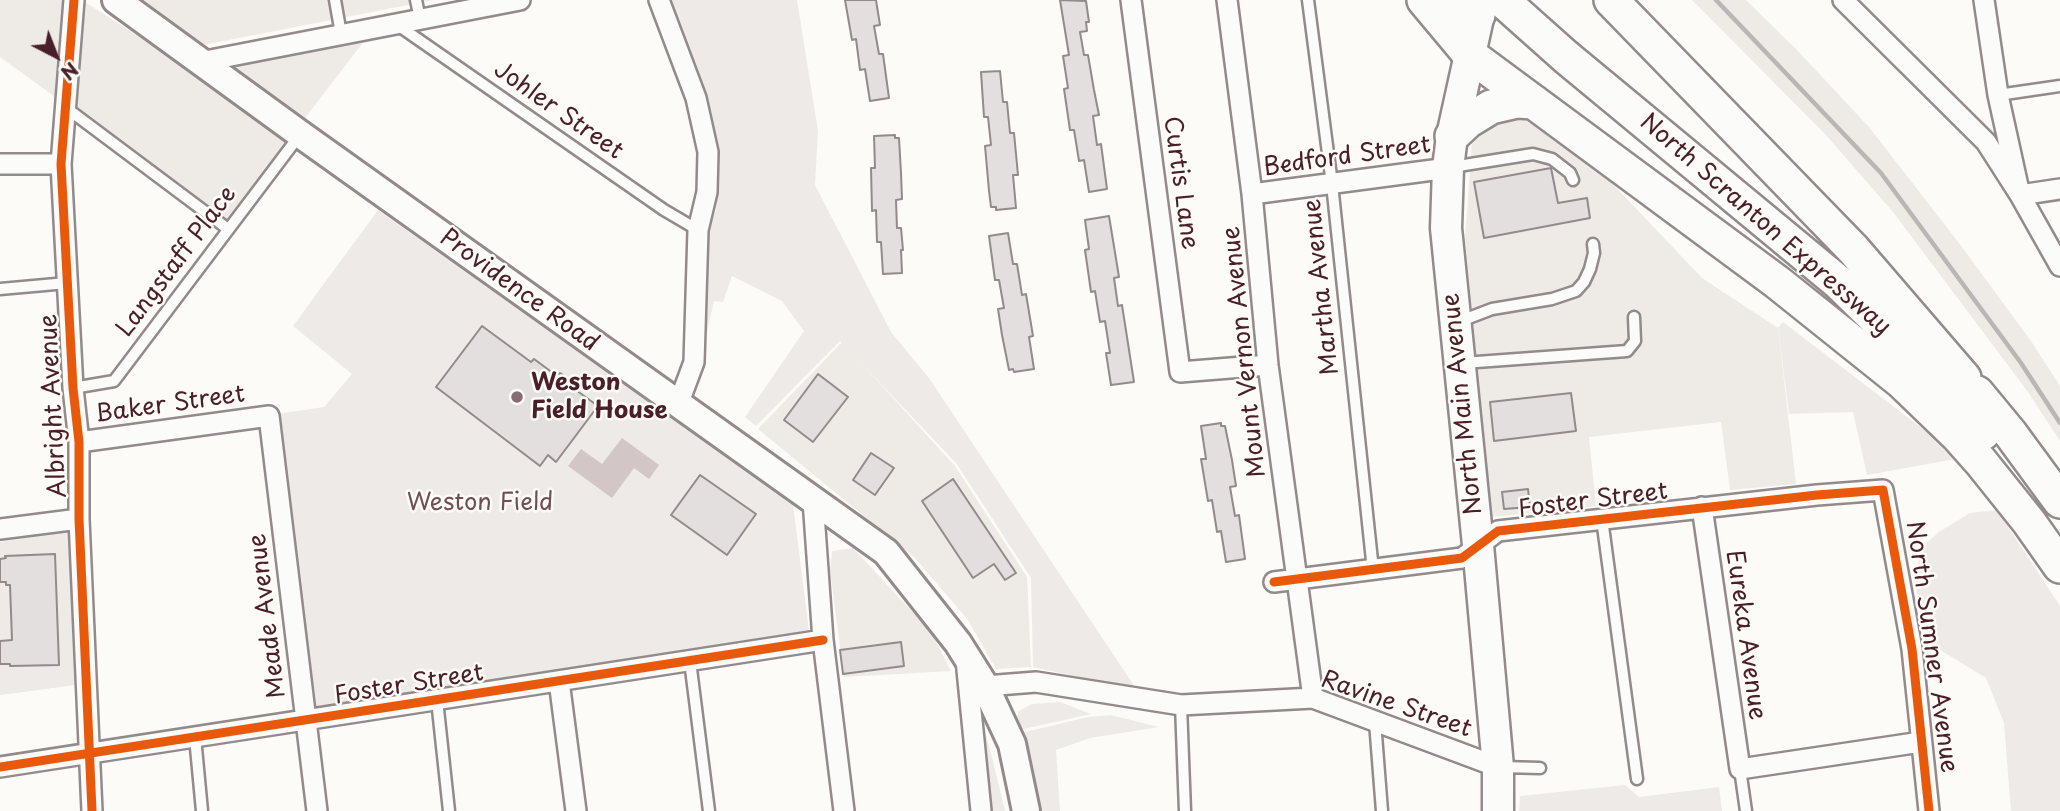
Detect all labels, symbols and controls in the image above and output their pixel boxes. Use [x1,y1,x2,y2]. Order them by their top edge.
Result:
north arrow [21,21,91,91]
text: N [55,56,85,87]
street label: Johler Street [488,56,628,166]
street label: North Scranton Expressway [1634,108,1896,342]
street label: Curtis Lane [1156,115,1204,251]
street label: Bedford Street [1261,131,1433,183]
street label: Langstaff Place [111,181,243,343]
street label: Martha Avenue [1298,197,1346,377]
street label: Providence Road [434,224,604,358]
street label: Mount Vernon Avenue [1217,225,1273,479]
street label: North Main Avenue [1437,292,1489,516]
street label: Albright Avenue [35,313,73,499]
place label: Weston Field House [531,369,668,425]
street label: Baker Street [93,380,247,430]
marker: Weston Field House [509,389,525,405]
street label: Foster Street [1516,478,1670,524]
park label: Weston Field [407,489,553,517]
street label: North Sumner Avenue [1899,519,1963,775]
street label: Meade Avenue [244,532,292,700]
street label: Eureka Avenue [1719,548,1771,722]
street label: Foster Street [332,659,486,711]
street label: Ravine Street [1317,666,1475,744]

